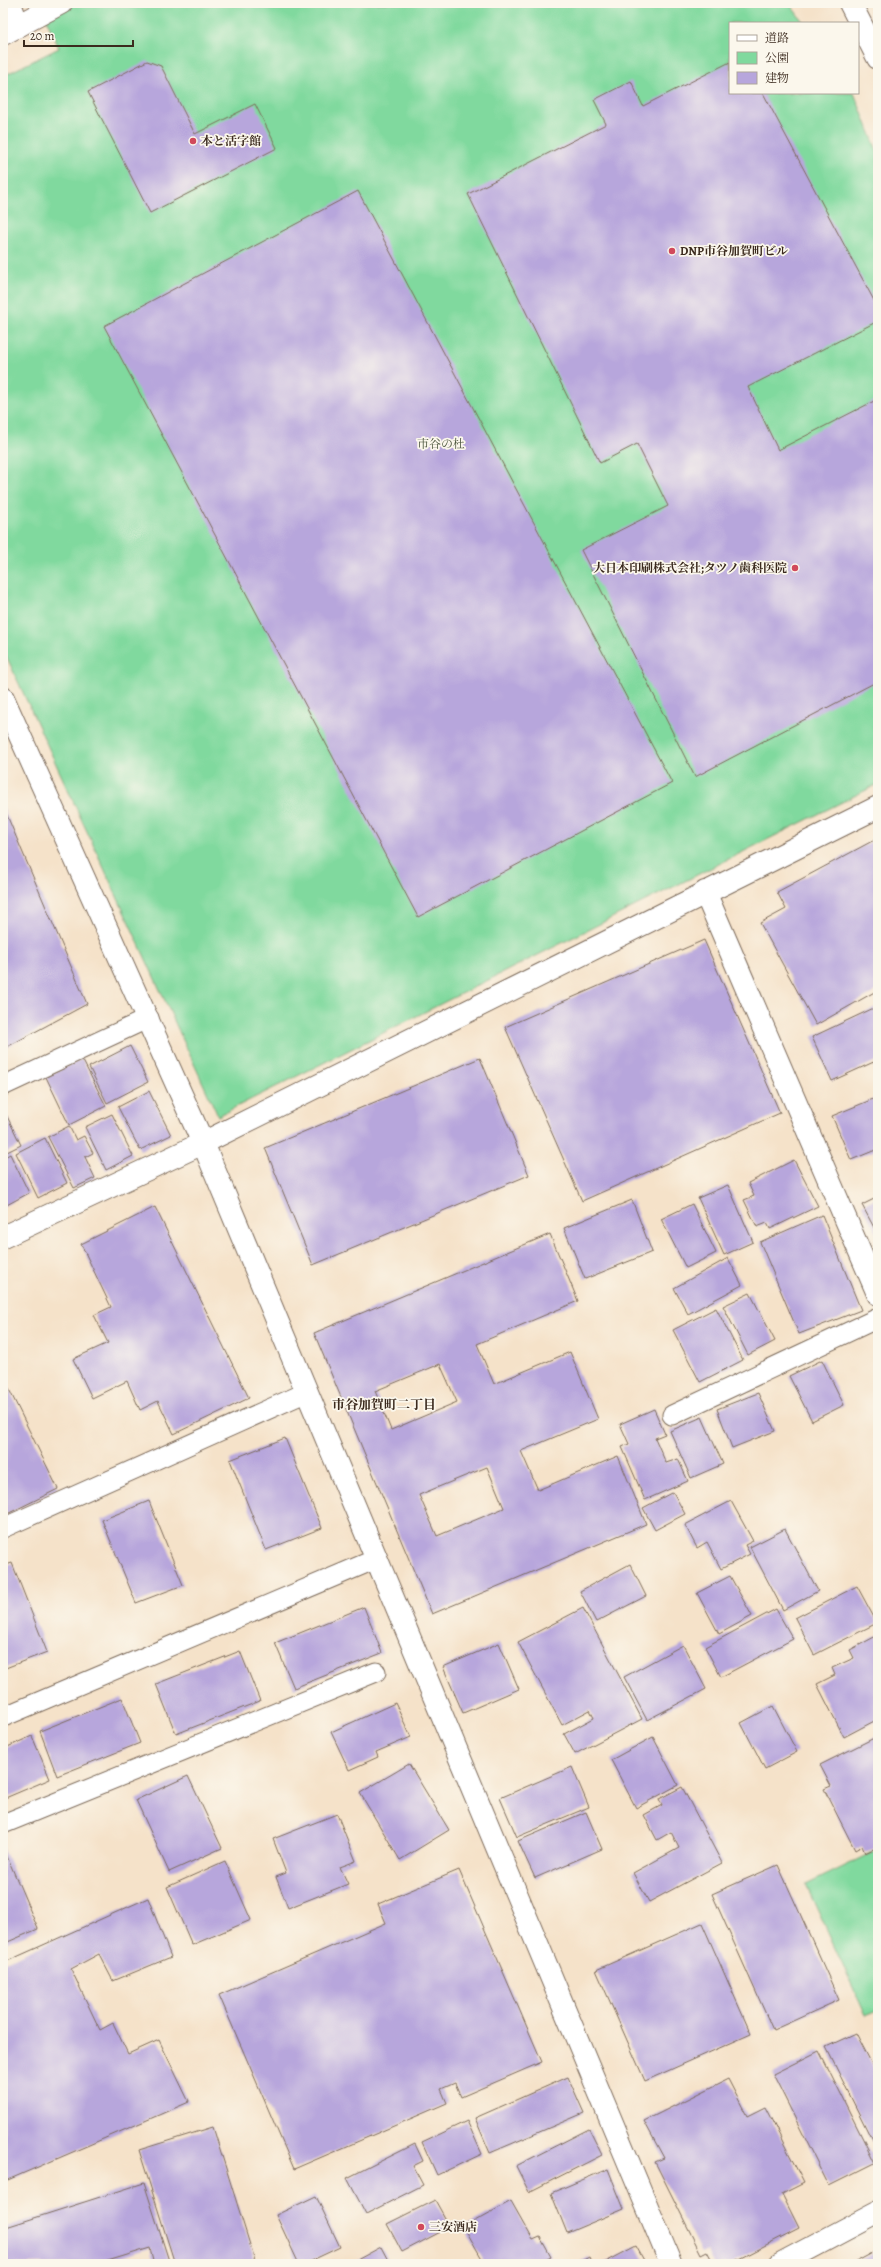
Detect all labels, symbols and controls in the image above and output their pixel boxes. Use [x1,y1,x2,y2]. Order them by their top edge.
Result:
scale bar [24,22,133,48]
legend [729,22,859,94]
text: 20 m [30,28,54,44]
text: 道路 [765,30,789,46]
text: 公園 [765,50,789,66]
text: 建物 [765,70,789,86]
place label: 本と活字館 [201,133,261,149]
marker: 本と活字館 [188,136,198,146]
place label: DNP市谷加賀町ビル [680,243,788,259]
marker: DNP市谷加賀町ビル [667,246,677,256]
park label: 市谷の杜 [417,436,465,452]
place label: 大日本印刷株式会社;タツノ歯科医院 [593,560,787,576]
marker: 大日本印刷株式会社;タツノ歯科医院 [790,563,800,573]
district label: 市谷加賀町二丁目 [332,1396,436,1413]
place label: 三安酒店 [429,2219,477,2235]
marker: 三安酒店 [416,2222,426,2232]

